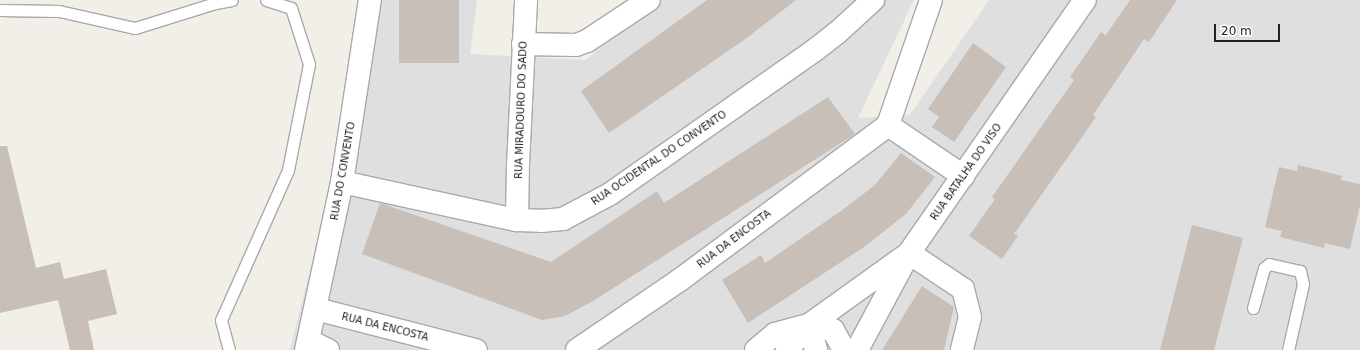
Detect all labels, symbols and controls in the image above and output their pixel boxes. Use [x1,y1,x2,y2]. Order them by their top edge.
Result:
scale bar [1216,16,1282,42]
text: 20 m [1221,24,1252,38]
street label: RUA MIRADOURO DO SADO [513,41,529,179]
street label: RUA OCIDENTAL DO CONVENTO [589,108,729,208]
street label: RUA DO CONVENTO [328,121,358,221]
street label: RUA BATALHA DO VISO [928,121,1004,223]
street label: RUA DA ENCOSTA [695,207,773,271]
street label: RUA DA ENCOSTA [340,310,430,344]

